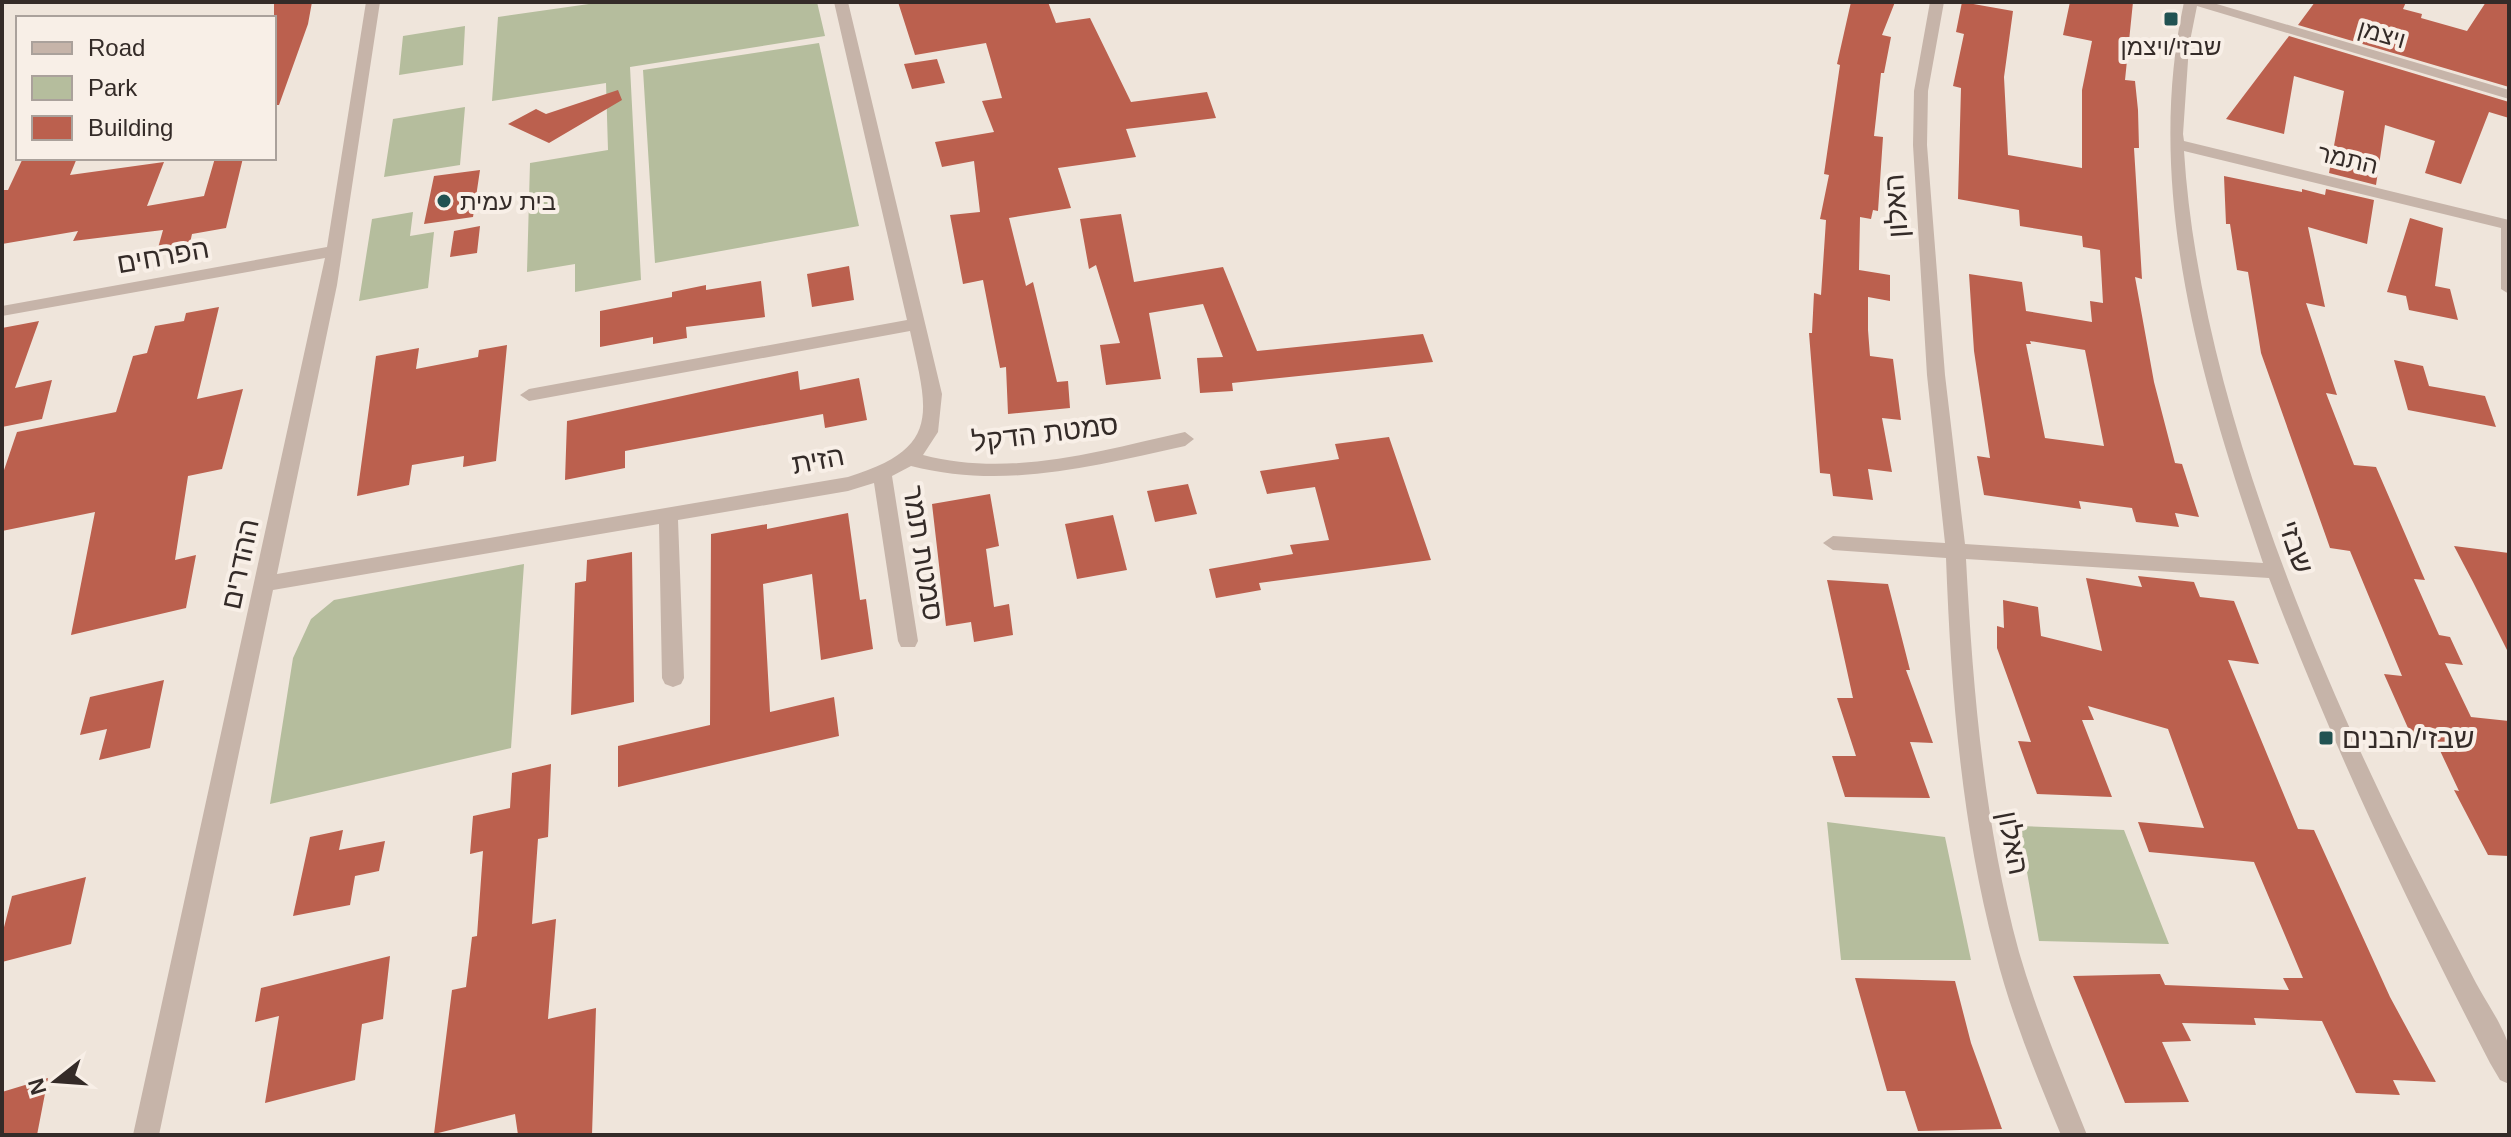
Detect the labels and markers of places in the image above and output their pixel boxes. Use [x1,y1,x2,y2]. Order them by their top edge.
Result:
marker: שבזי/ויצמן [2162,10,2180,28]
place label: שבזי/ויצמן [2121,33,2221,60]
place label: בית עמית [460,188,556,215]
marker: בית עמית [435,192,453,210]
place label: שבזי/הבנים [2342,723,2474,754]
marker: שבזי/הבנים [2317,729,2335,747]

